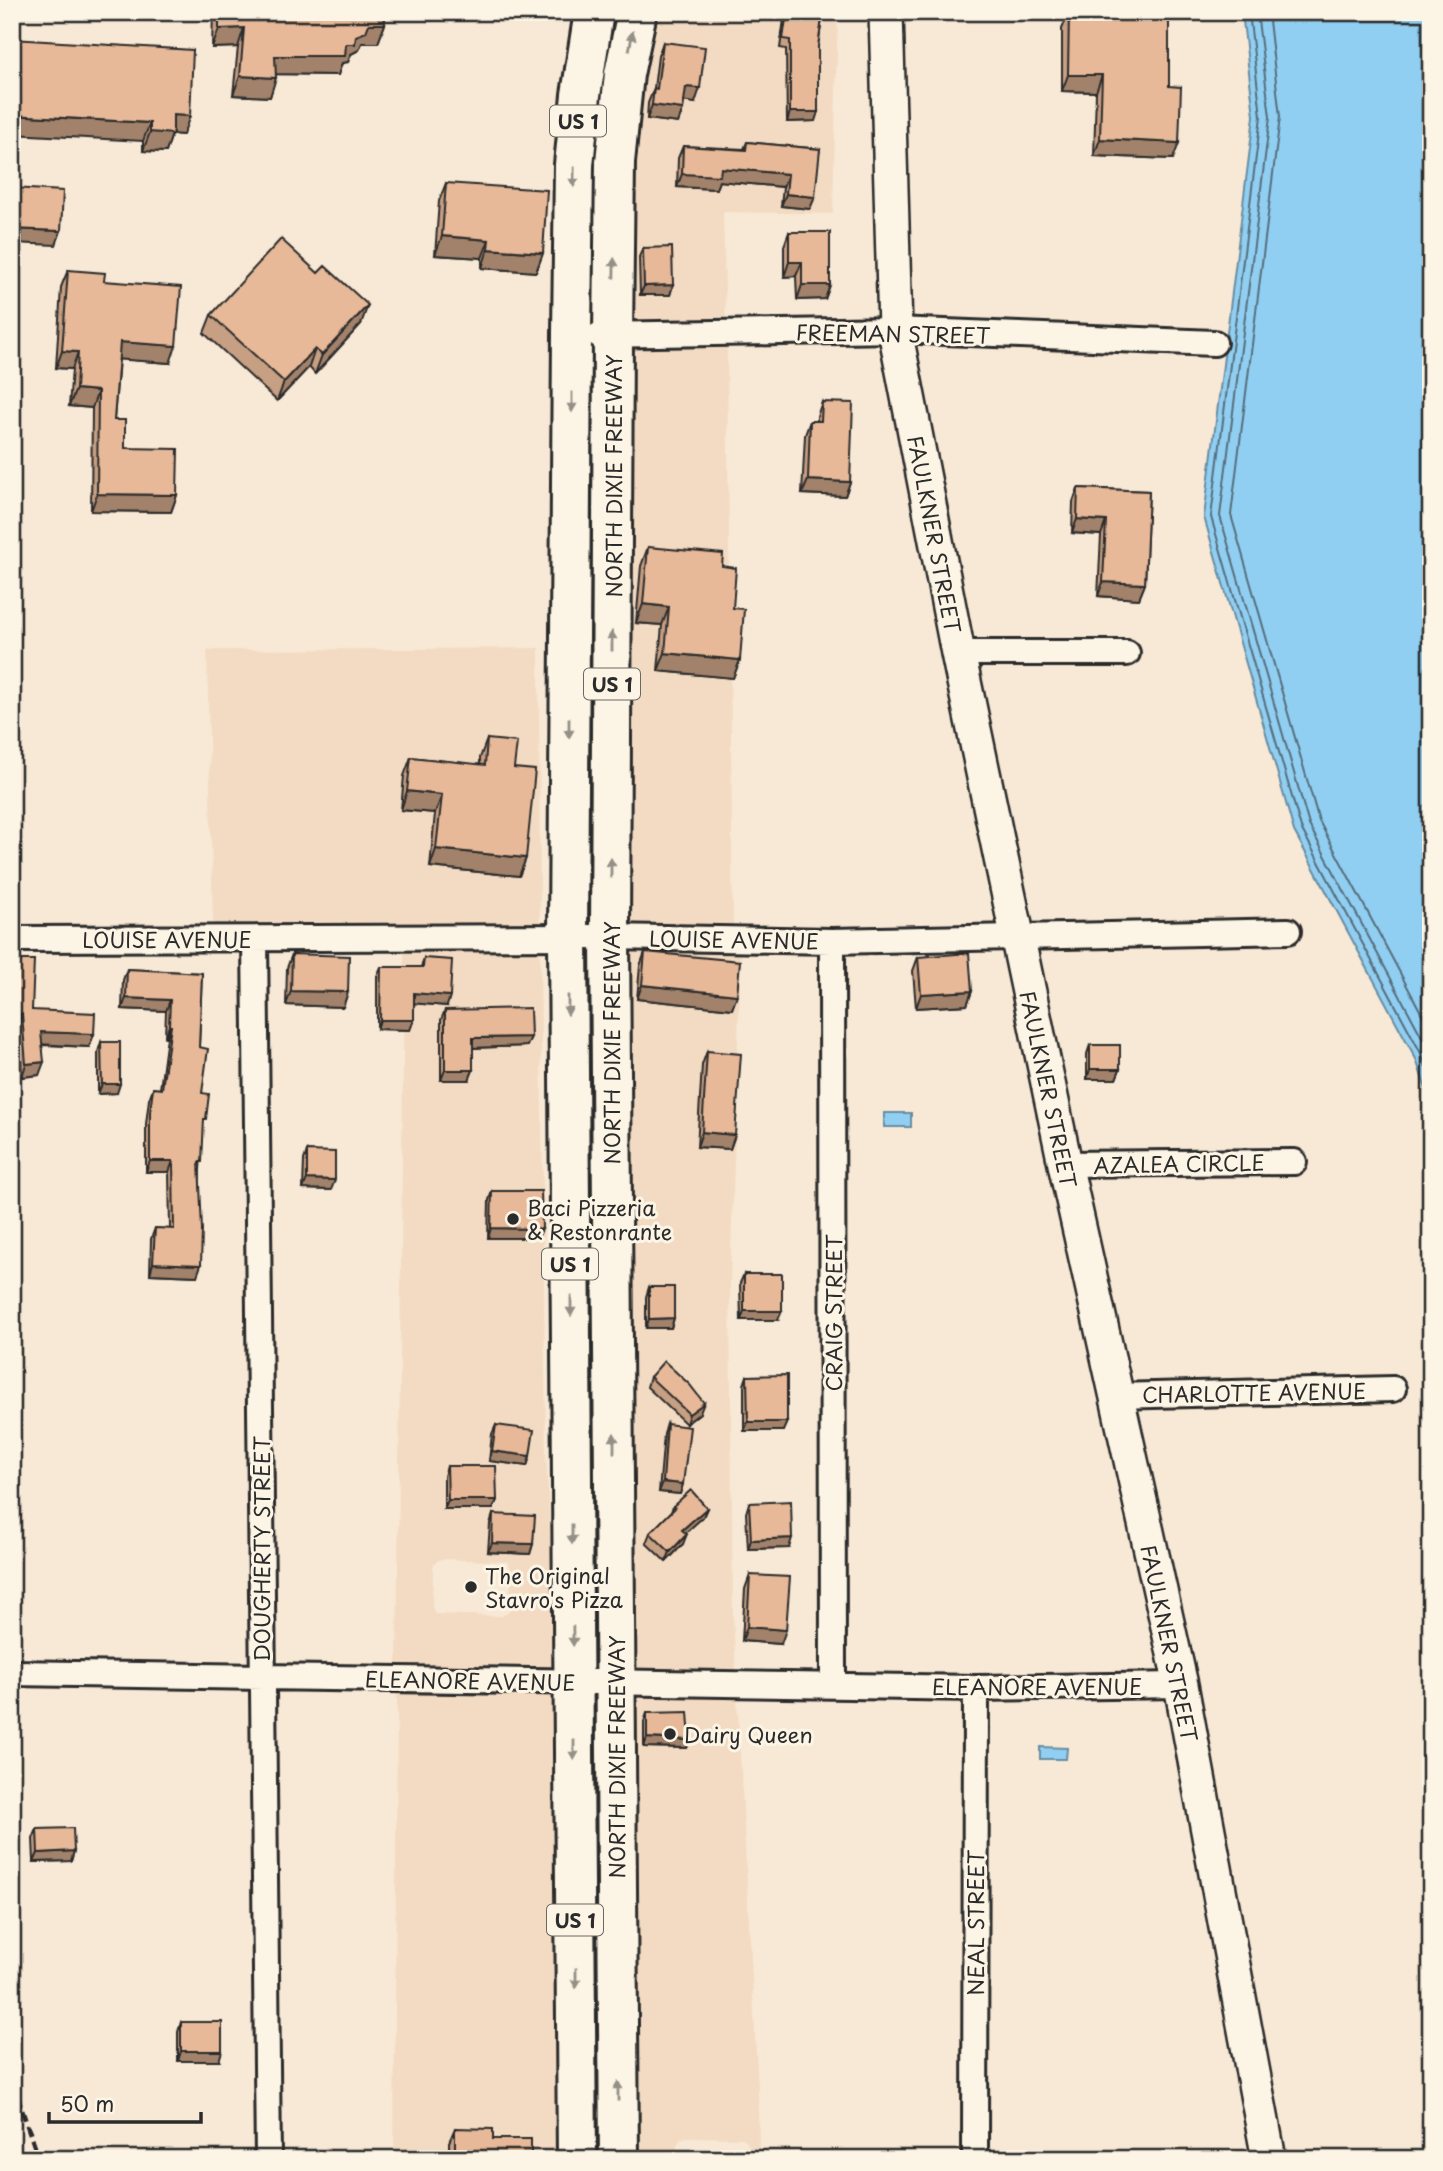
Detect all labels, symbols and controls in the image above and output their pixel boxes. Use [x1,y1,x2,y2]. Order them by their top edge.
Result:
one-way arrow [625,30,636,52]
road number: US 1 [550,105,606,136]
one-way arrow [568,166,580,188]
one-way arrow [608,256,620,278]
street label: FREEMAN STREET [795,315,991,351]
street label: NORTH DIXIE FREEWAY [597,354,629,598]
one-way arrow [566,391,578,413]
street label: FAULKNER STREET [900,432,970,636]
one-way arrow [606,630,618,652]
road number: US 1 [584,668,640,699]
one-way arrow [564,717,575,739]
one-way arrow [605,857,617,879]
street label: NORTH DIXIE FREEWAY [595,921,627,1165]
street label: LOUISE AVENUE [649,922,819,956]
street label: LOUISE AVENUE [82,923,252,955]
street label: FAULKNER STREET [1012,987,1086,1191]
one-way arrow [562,994,574,1016]
street label: AZALEA CIRCLE [1093,1146,1265,1180]
place label: Baci Pizzeria & Restonrante [527,1191,672,1247]
marker: Baci Pizzeria & Restonrante [505,1211,521,1227]
street label: CRAIG STREET [817,1234,849,1392]
road number: US 1 [542,1248,598,1280]
one-way arrow [565,1295,576,1317]
street label: CHARLOTTE AVENUE [1142,1374,1366,1410]
one-way arrow [608,1432,619,1454]
street label: DOUGHERTY STREET [245,1436,277,1662]
one-way arrow [566,1523,578,1545]
street label: FAULKNER STREET [1133,1541,1207,1745]
place label: The Original Stavro's Pizza [485,1559,623,1615]
marker: The Original Stavro's Pizza [463,1579,479,1595]
one-way arrow [567,1626,579,1648]
street label: NORTH DIXIE FREEWAY [600,1635,632,1879]
street label: ELEANORE AVENUE [364,1662,576,1698]
street label: ELEANORE AVENUE [932,1670,1142,1702]
place label: Dairy Queen [684,1718,813,1750]
marker: Dairy Queen [662,1726,678,1742]
one-way arrow [568,1740,580,1762]
street label: NEAL STREET [959,1849,991,1996]
road number: US 1 [547,1904,603,1936]
one-way arrow [570,1967,582,1989]
one-way arrow [612,2079,624,2101]
scale bar [49,2080,201,2124]
text: 50 m [60,2087,114,2119]

